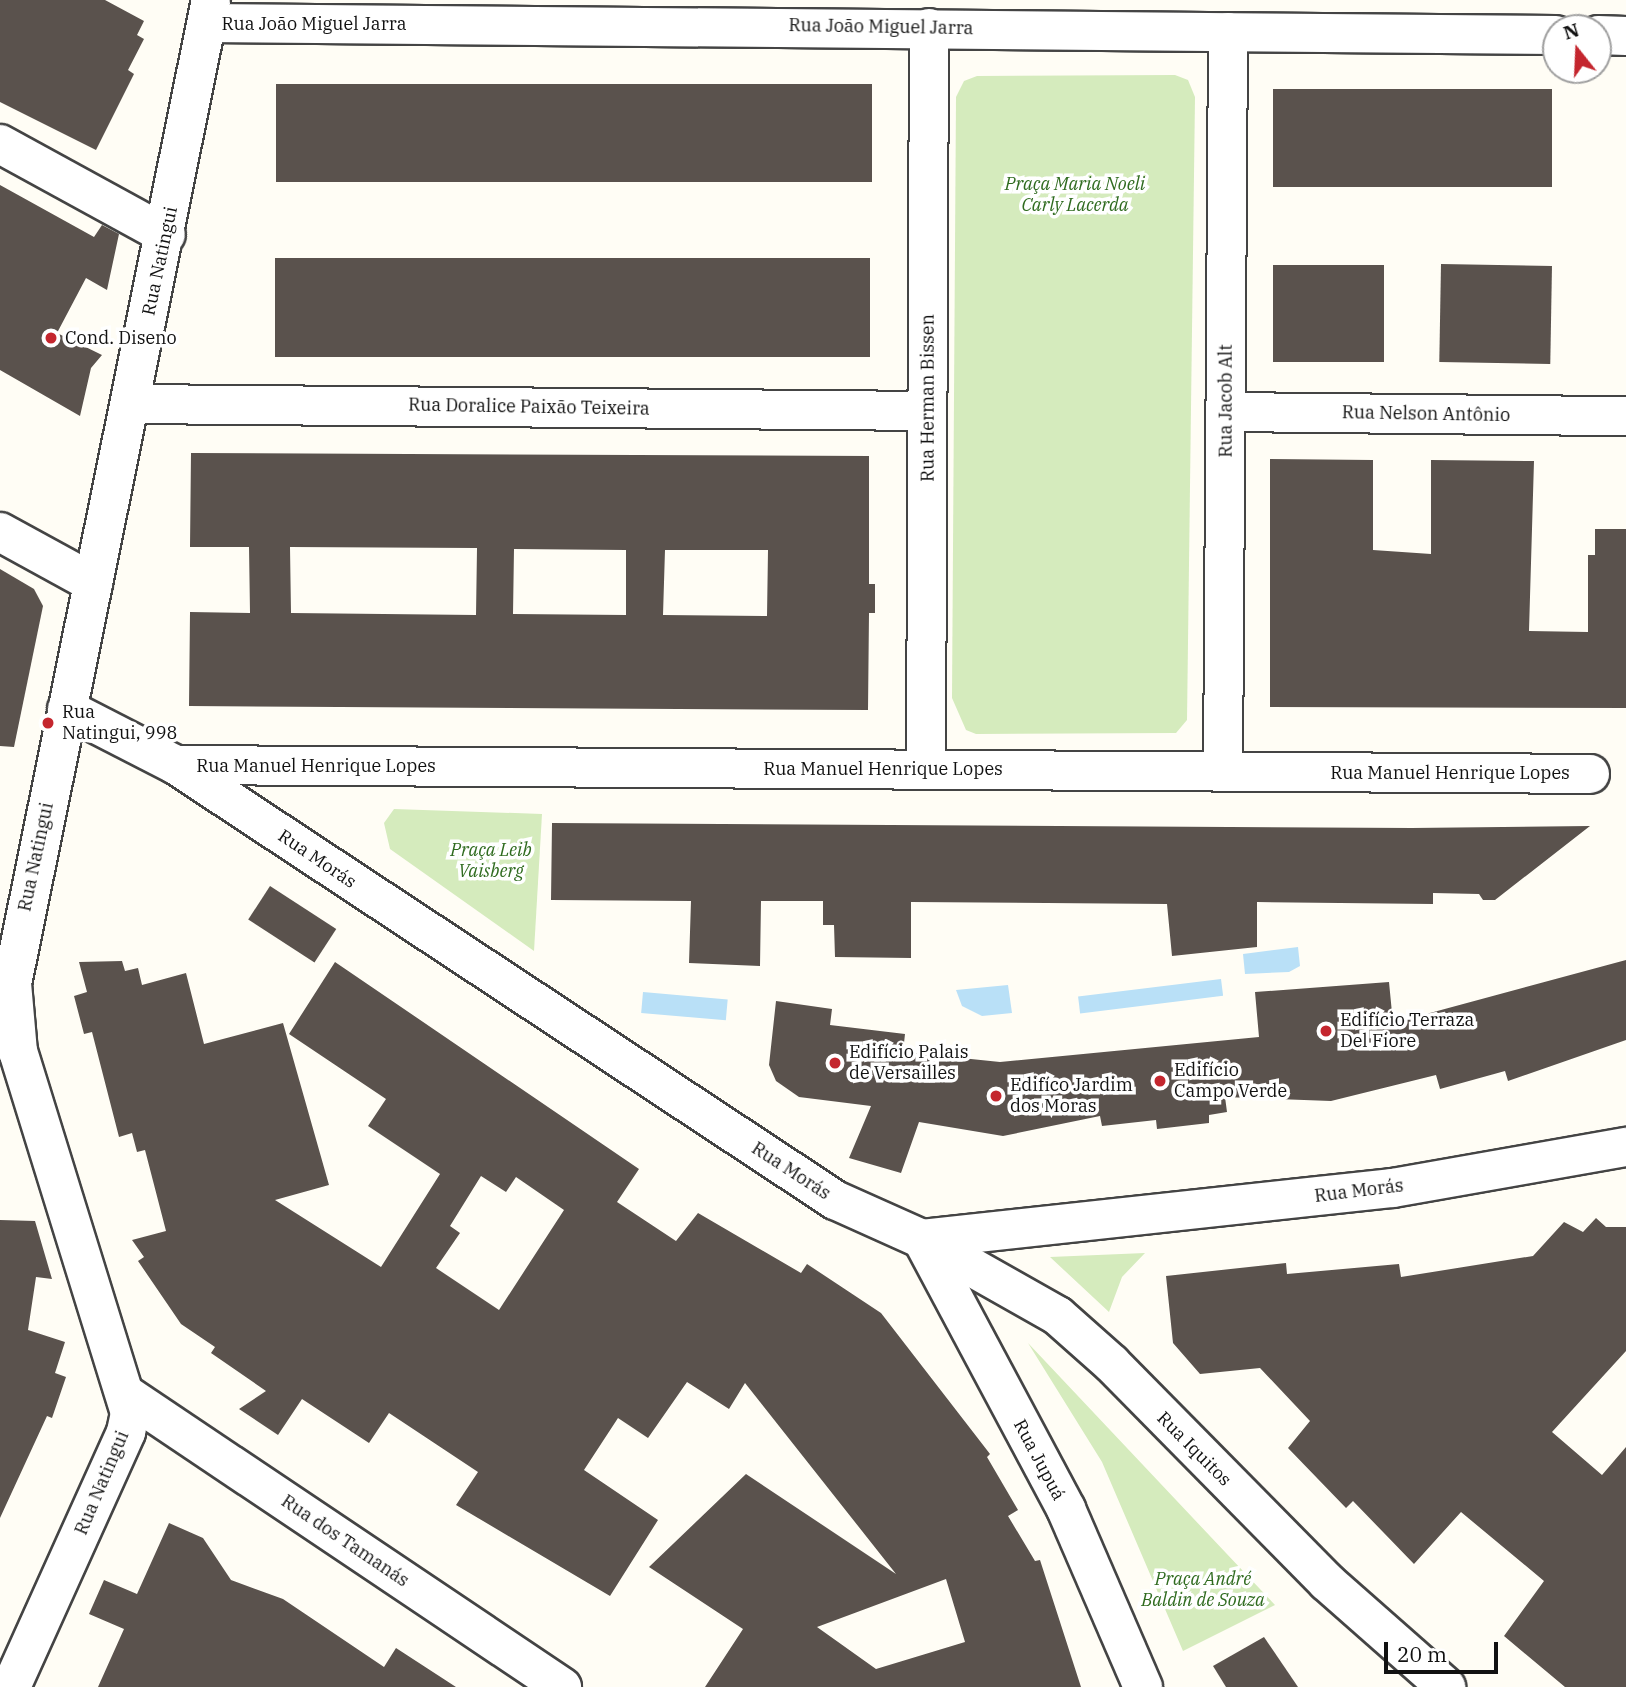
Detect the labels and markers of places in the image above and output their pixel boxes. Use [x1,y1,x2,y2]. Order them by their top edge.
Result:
place label: Cond. Diseno [65,327,177,349]
marker: Cond. Diseno [43,330,59,346]
place label: Rua Natingui, 998 [62,702,177,744]
marker: Rua Natingui, 998 [40,715,56,731]
place label: Edifício Terraza Del Fiore [1340,1010,1474,1052]
marker: Edifício Terraza Del Fiore [1318,1023,1334,1039]
place label: Edifício Palais de Versailles [849,1042,969,1084]
marker: Edifício Palais de Versailles [827,1055,843,1071]
place label: Edifício Campo Verde [1174,1060,1287,1102]
marker: Edifício Campo Verde [1152,1073,1168,1089]
place label: Edifíco Jardim dos Moras [1010,1075,1133,1118]
marker: Edifíco Jardim dos Moras [988,1088,1004,1104]

